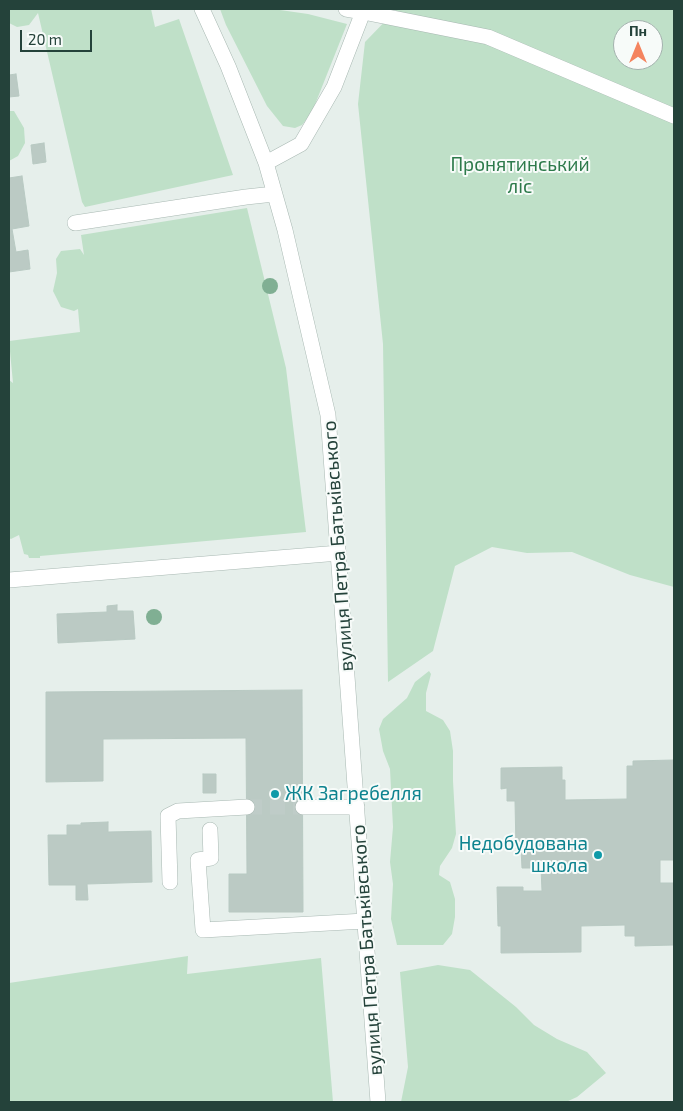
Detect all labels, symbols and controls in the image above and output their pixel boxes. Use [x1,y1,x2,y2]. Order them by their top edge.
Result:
scale bar [22,20,95,52]
north arrow [613,20,663,70]
text: Пн [629,22,647,39]
text: 20 m [28,30,62,48]
park label: Пронятинський ліс [450,154,590,198]
street label: вулиця Петра Батьківського [318,420,358,672]
place label: ЖК Загребелля [285,783,422,805]
marker: ЖК Загребелля [269,788,281,800]
street label: вулиця Петра Батьківського [347,824,387,1076]
place label: Недобудована школа [459,833,588,877]
marker: Недобудована школа [592,849,604,861]

